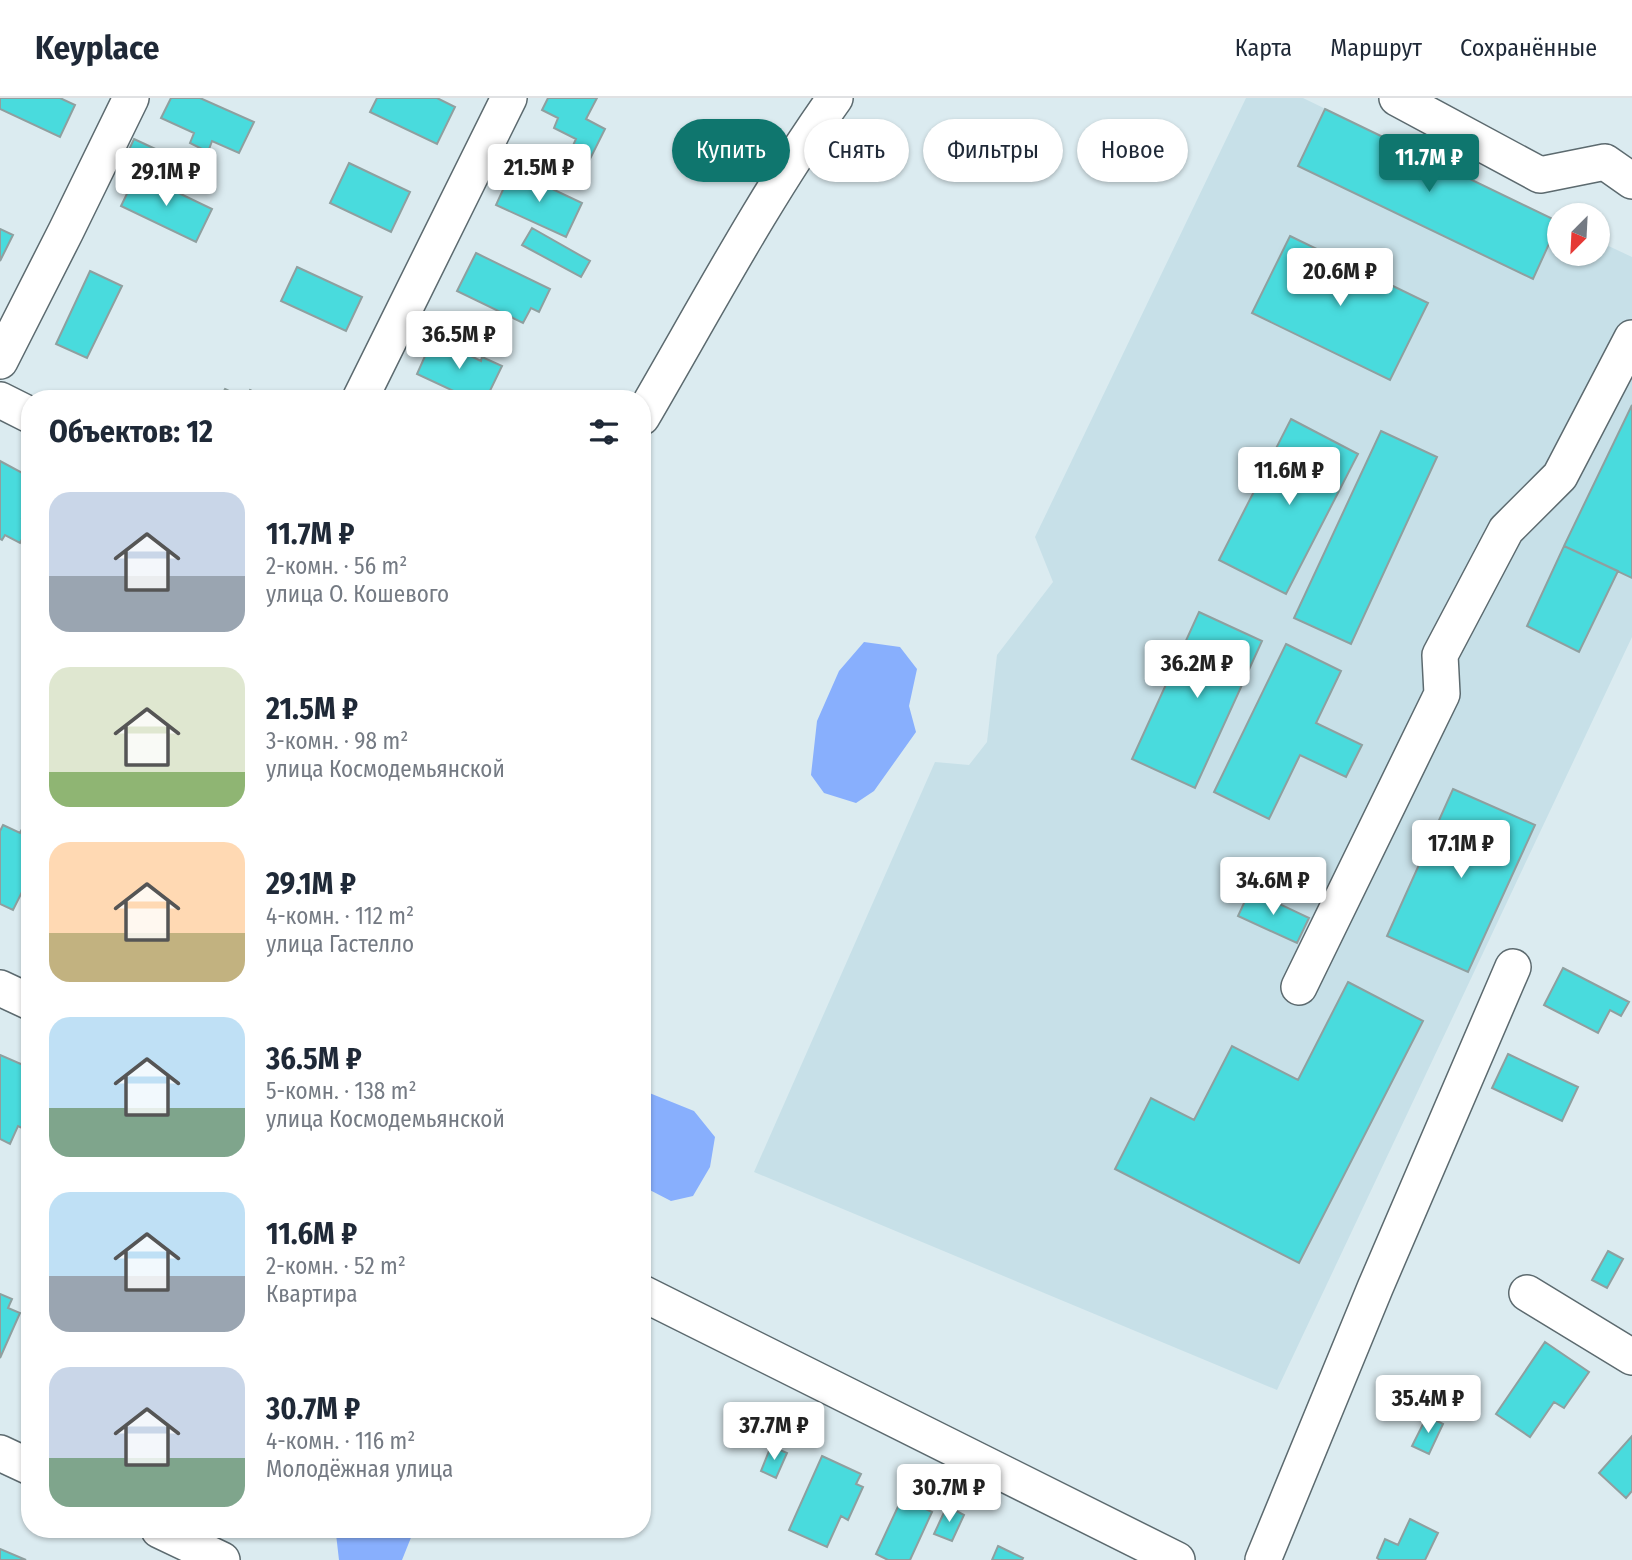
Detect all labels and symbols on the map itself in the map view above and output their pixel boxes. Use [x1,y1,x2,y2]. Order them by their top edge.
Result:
pin: 11.7M ₽ [1364,134,1494,194]
pin: 21.5M ₽ [474,144,604,204]
pin: 29.1M ₽ [101,148,231,208]
north arrow [1547,203,1610,266]
pin: 20.6M ₽ [1275,248,1405,308]
pin: 36.5M ₽ [394,312,524,371]
pin: 11.6M ₽ [1224,448,1354,507]
pin: 36.2M ₽ [1132,640,1262,700]
pin: 17.1M ₽ [1396,820,1526,880]
pin: 34.6M ₽ [1208,858,1338,917]
pin: 35.4M ₽ [1363,1376,1493,1435]
pin: 37.7M ₽ [709,1402,839,1462]
pin: 30.7M ₽ [884,1464,1014,1524]

